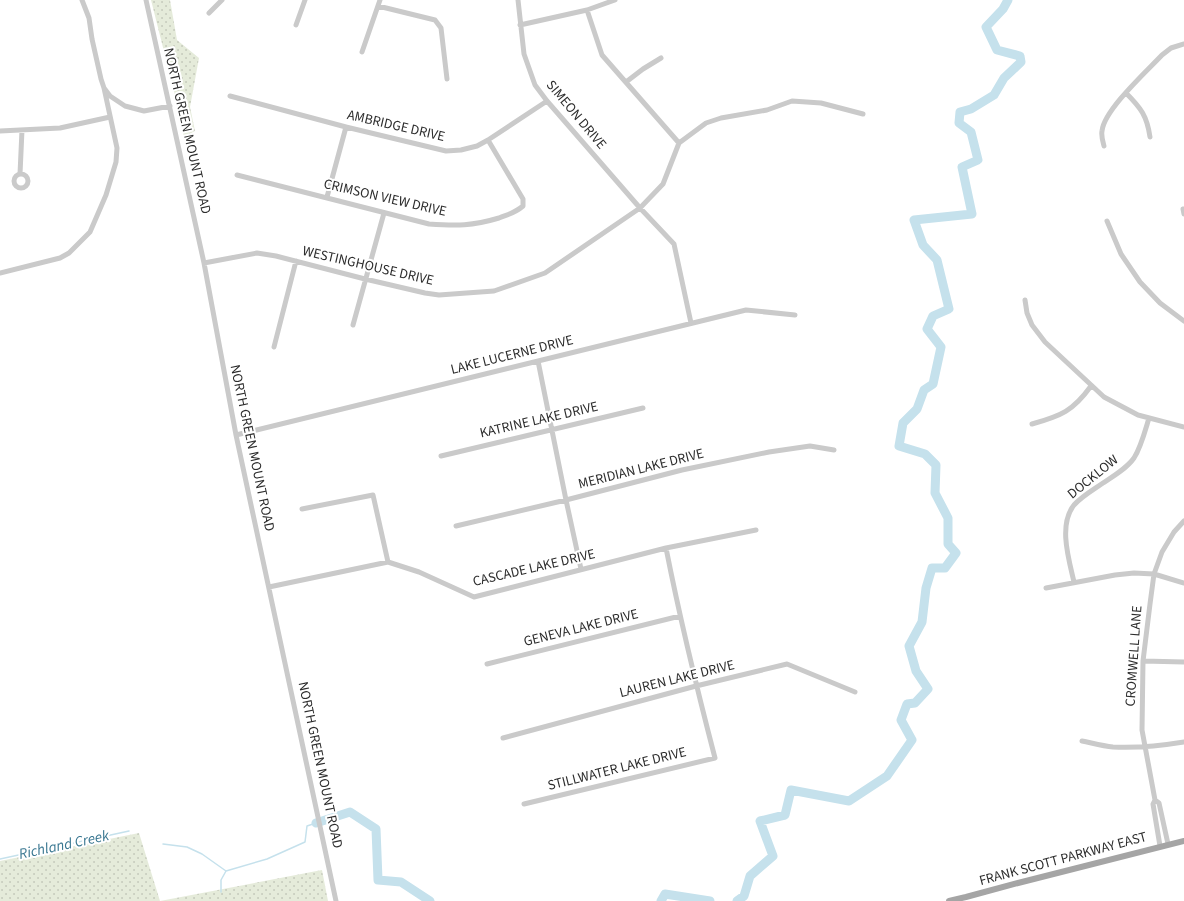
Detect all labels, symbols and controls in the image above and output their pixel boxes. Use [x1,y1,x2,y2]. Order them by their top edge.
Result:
street label: NORTH GREEN MOUNT ROAD [158,46,216,216]
street label: SIMEON DRIVE [541,76,611,154]
street label: AMBRIDGE DRIVE [345,105,447,147]
street label: CRIMSON VIEW DRIVE [322,174,448,222]
street label: WESTINGHOUSE DRIVE [300,241,436,291]
street label: LAKE LUCERNE DRIVE [449,330,575,380]
street label: NORTH GREEN MOUNT ROAD [225,363,279,533]
street label: KATRINE LAKE DRIVE [478,397,600,443]
street label: MERIDIAN LAKE DRIVE [576,444,706,494]
street label: DOCKLOW [1063,450,1123,504]
street label: CASCADE LAKE DRIVE [471,544,597,592]
street label: GENEVA LAKE DRIVE [522,604,640,652]
street label: CROMWELL LANE [1120,605,1148,707]
street label: LAUREN LAKE DRIVE [617,655,737,703]
street label: NORTH GREEN MOUNT ROAD [293,680,347,850]
street label: STILLWATER LAKE DRIVE [546,742,688,796]
water label: Richland Creek [17,825,112,865]
street label: FRANK SCOTT PARKWAY EAST [977,827,1149,891]

